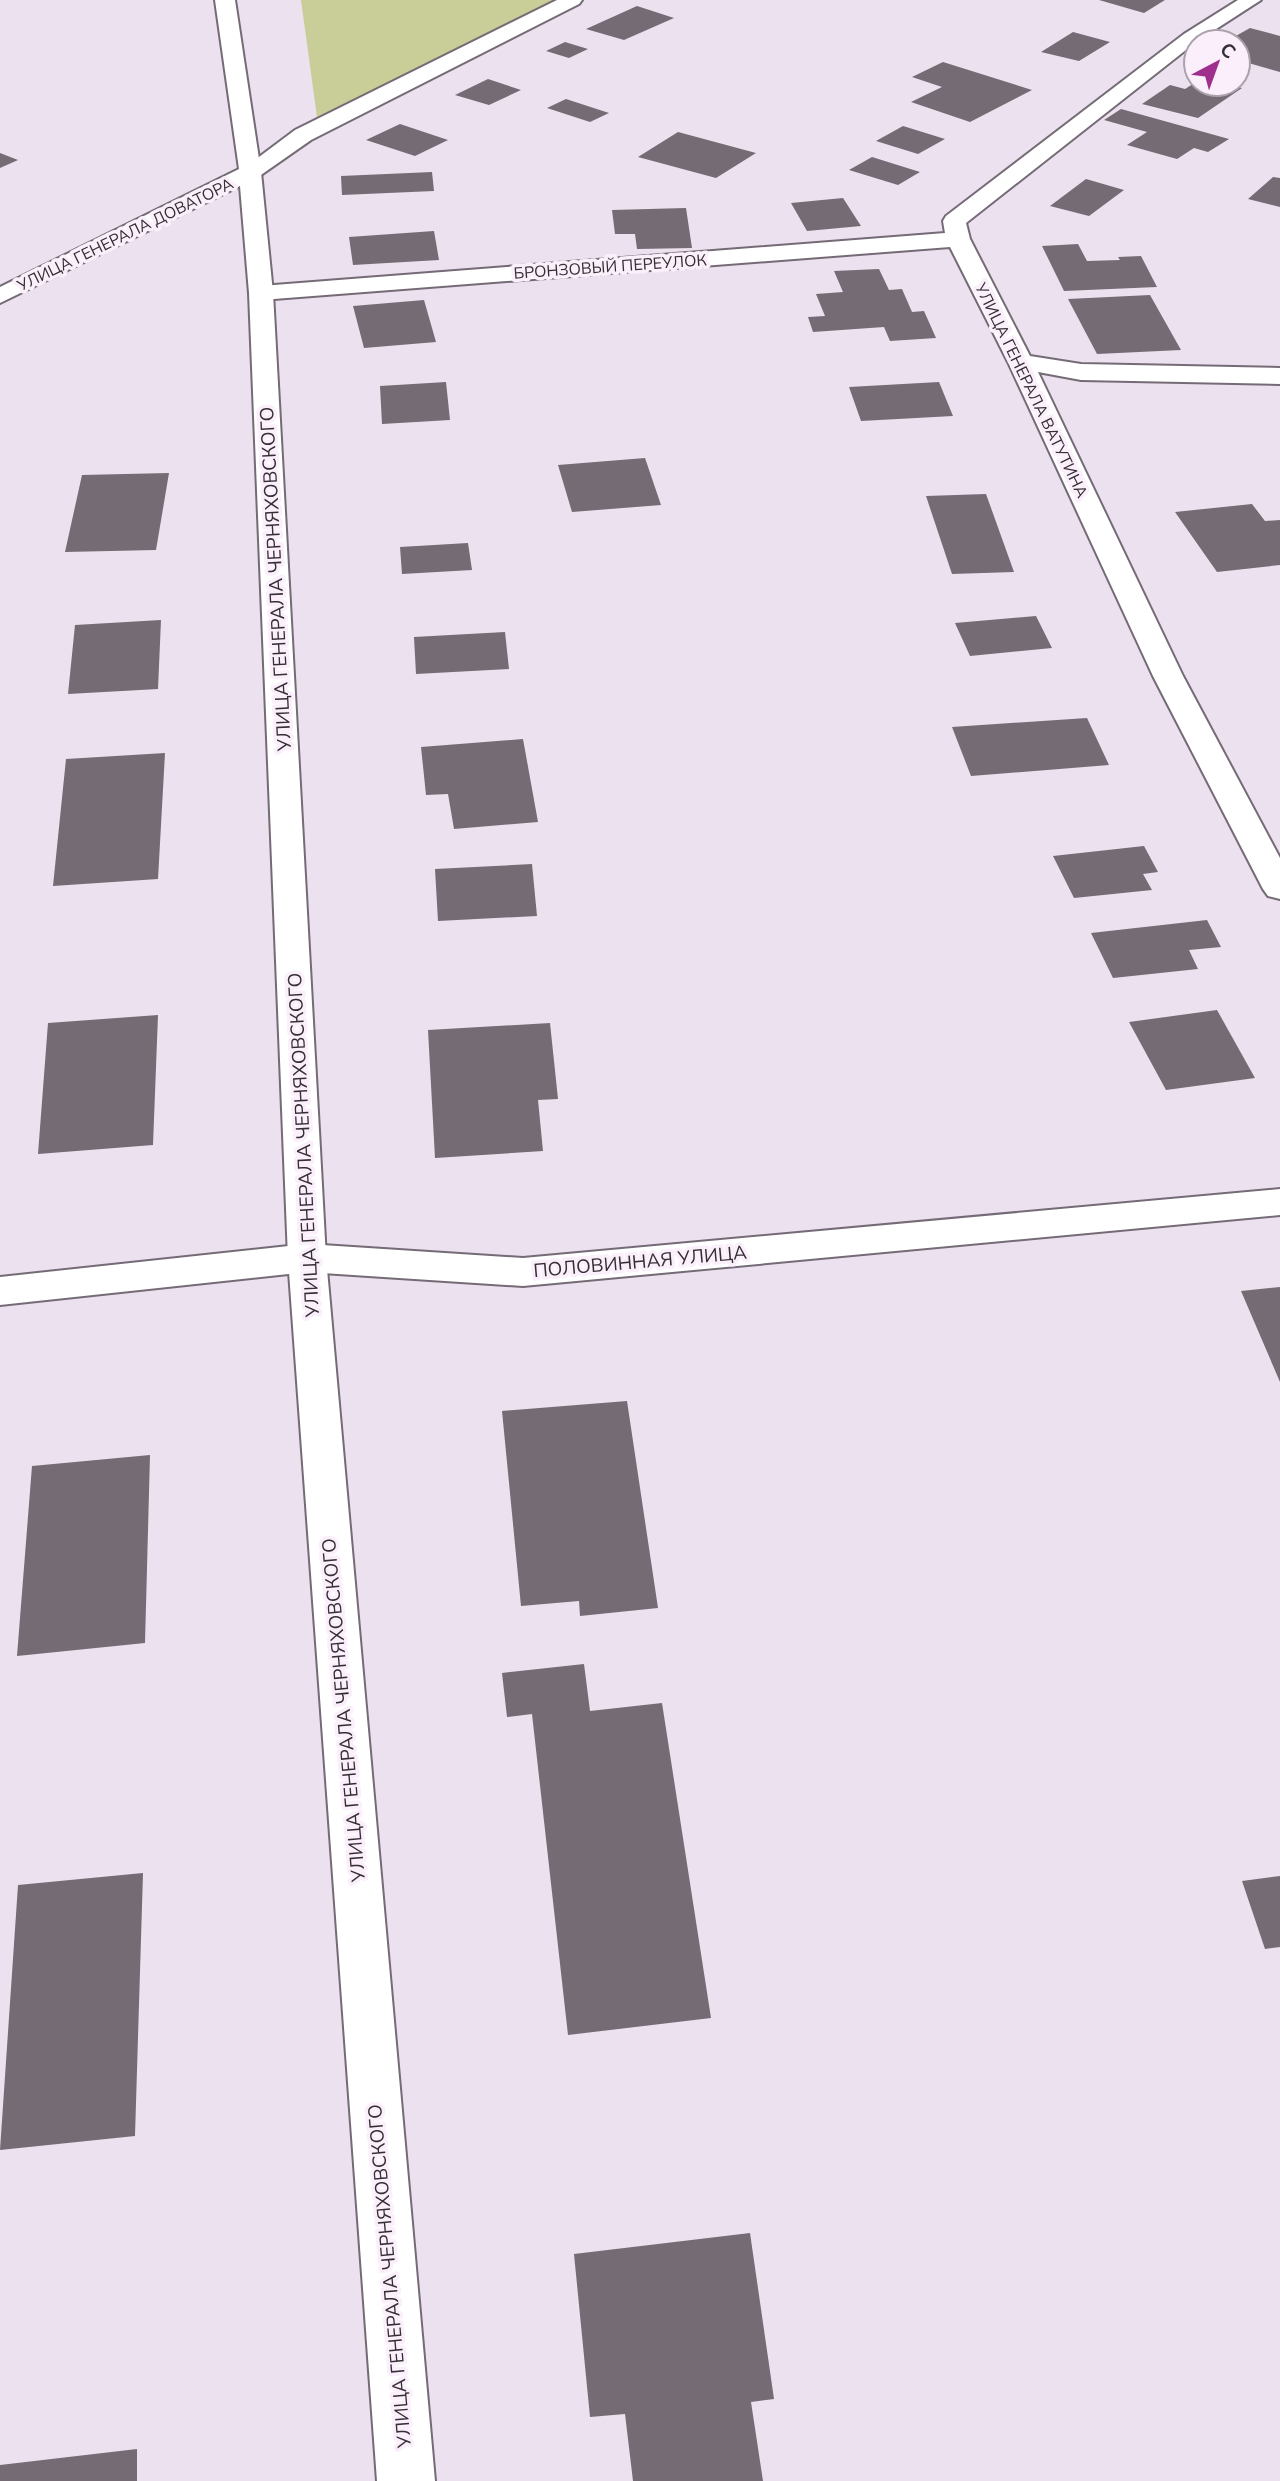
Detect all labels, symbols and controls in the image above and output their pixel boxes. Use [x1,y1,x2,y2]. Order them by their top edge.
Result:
north arrow [1182,28,1252,98]
text: С [1214,37,1241,65]
street label: УЛИЦА ГЕНЕРАЛА ДОВАТОРА [13,173,237,297]
street label: БРОНЗОВЫЙ ПЕРЕУЛОК [513,249,708,285]
street label: УЛИЦА ГЕНЕРАЛА ВАТУТИНА [969,278,1093,502]
street label: УЛИЦА ГЕНЕРАЛА ЧЕРНЯХОВСКОГО [254,406,298,753]
street label: УЛИЦА ГЕНЕРАЛА ЧЕРНЯХОВСКОГО [282,972,326,1319]
street label: ПОЛОВИННАЯ УЛИЦА [532,1240,748,1284]
street label: УЛИЦА ГЕНЕРАЛА ЧЕРНЯХОВСКОГО [316,1537,372,1884]
street label: УЛИЦА ГЕНЕРАЛА ЧЕРНЯХОВСКОГО [362,2103,418,2450]

